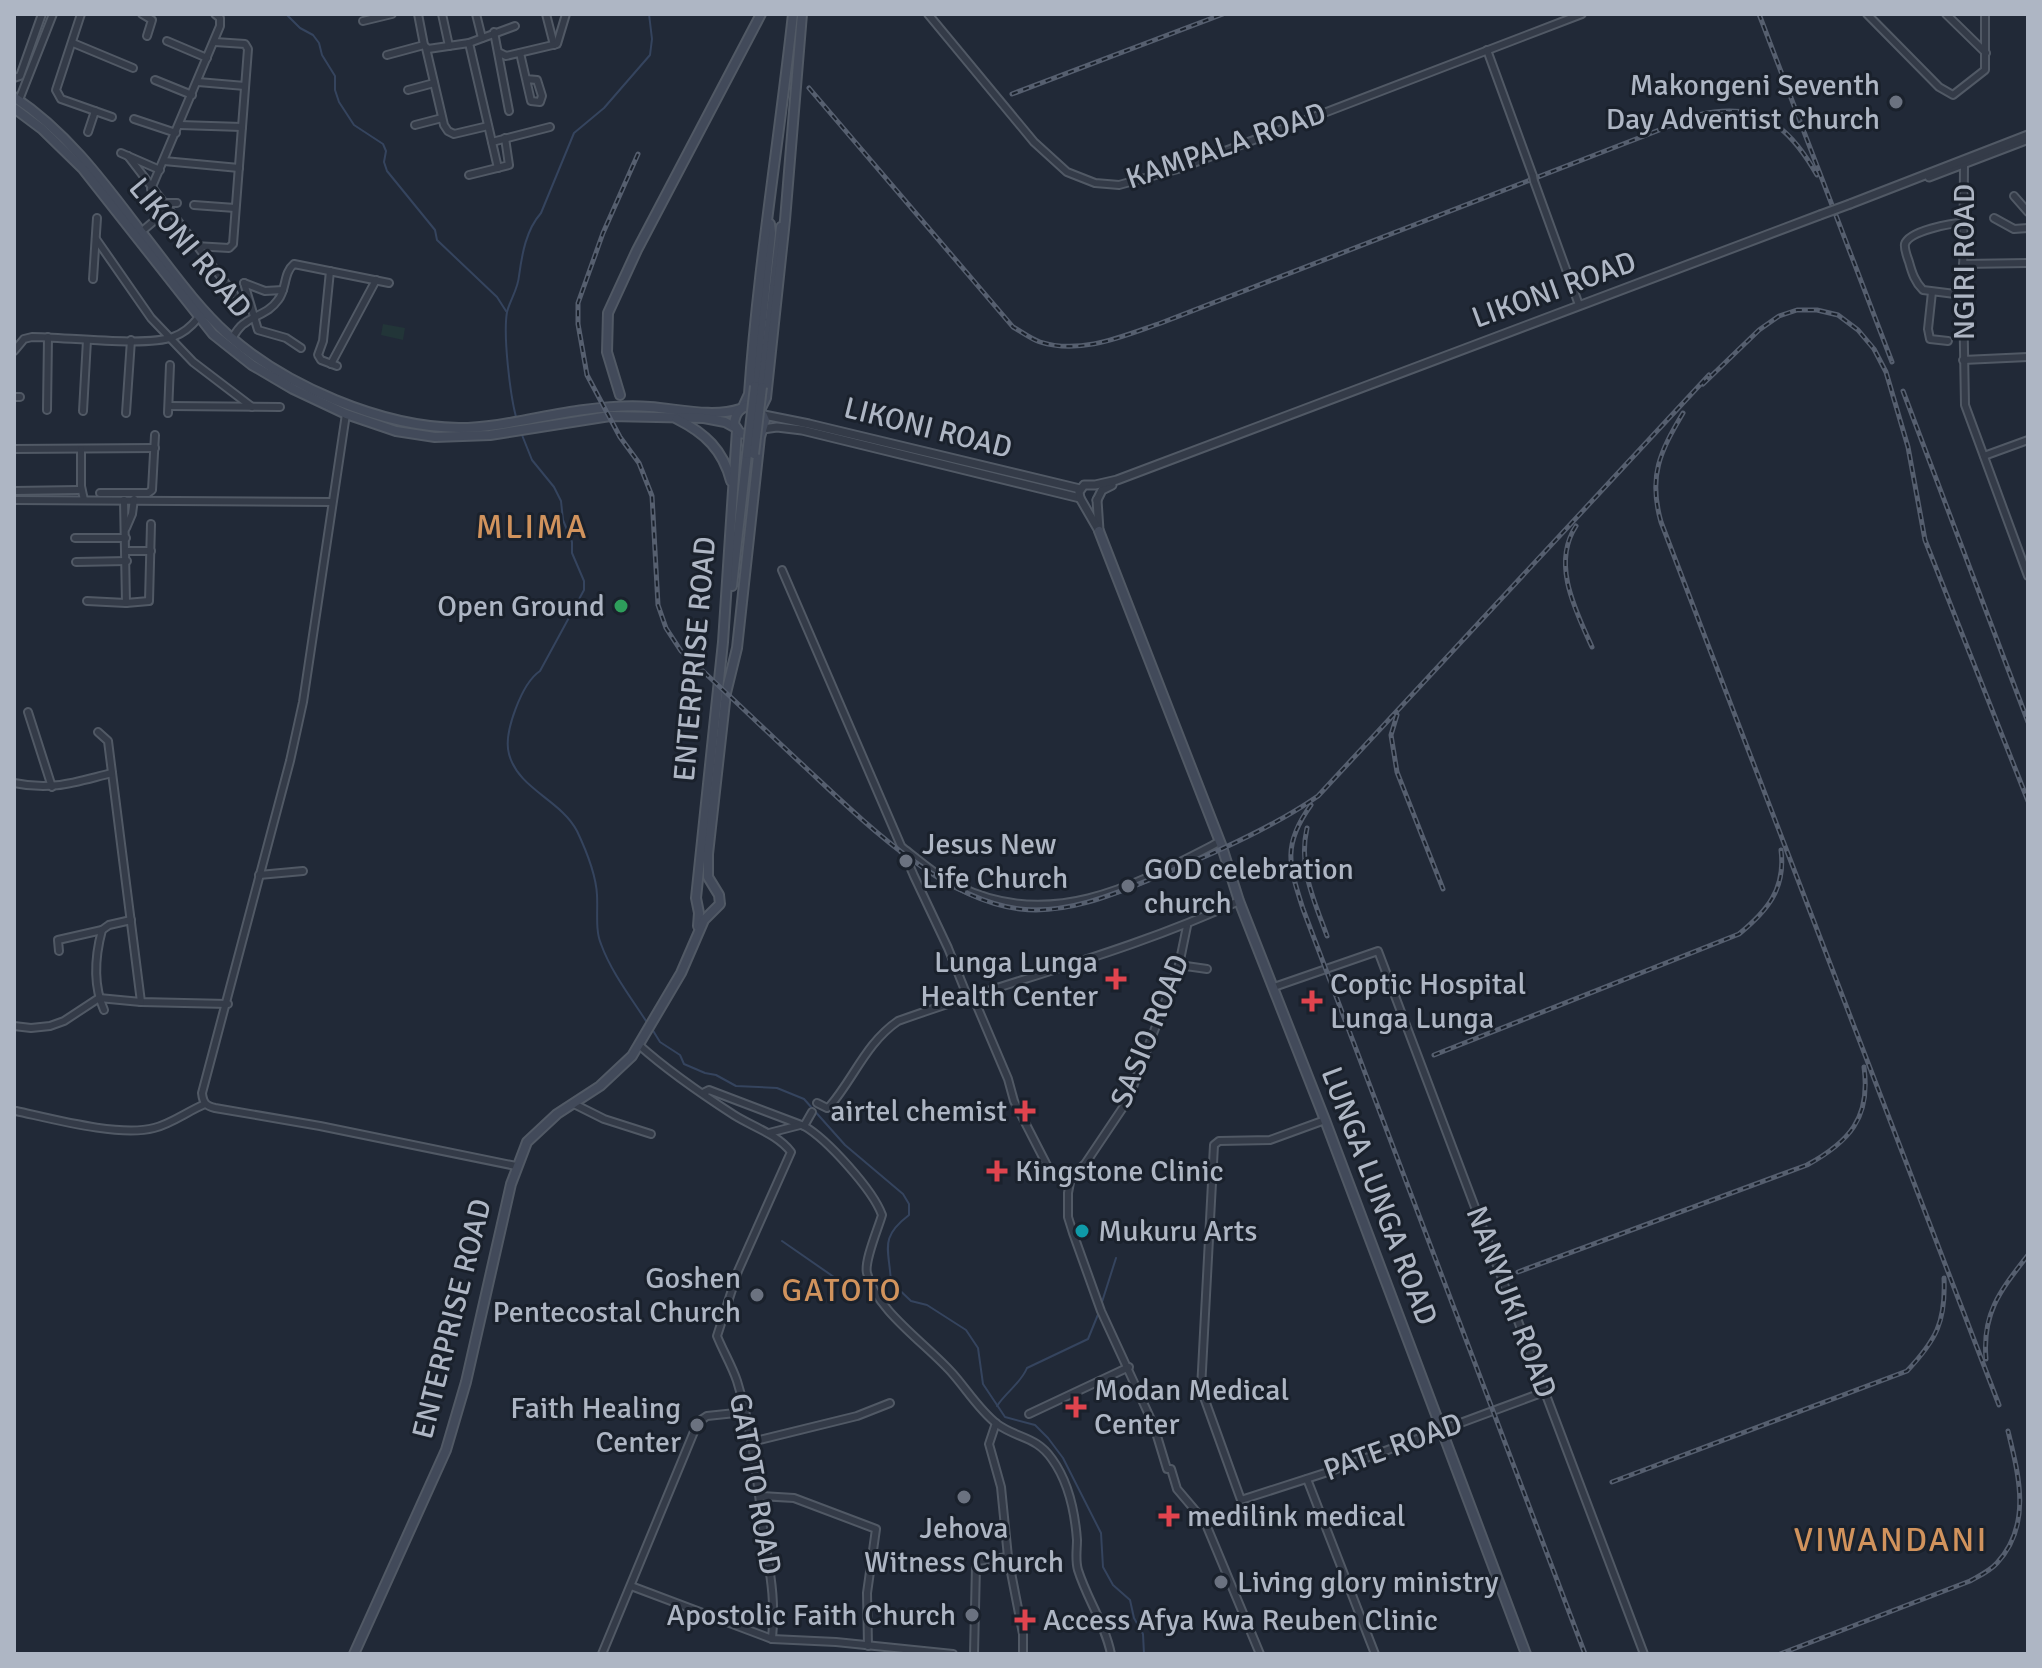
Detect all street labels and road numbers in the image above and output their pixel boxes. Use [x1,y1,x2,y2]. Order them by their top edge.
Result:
street label: KAMPALA ROAD [1121,94,1331,198]
street label: LIKONI ROAD [121,170,259,326]
street label: NGIRI ROAD [1946,184,1983,340]
street label: LIKONI ROAD [1467,243,1641,337]
street label: LIKONI ROAD [840,389,1016,467]
street label: ENTERPRISE ROAD [666,535,724,783]
street label: SASIO ROAD [1103,949,1197,1113]
street label: LUNGA LUNGA ROAD [1313,1062,1445,1330]
street label: ENTERPRISE ROAD [404,1195,500,1443]
street label: NANYUKI ROAD [1457,1201,1565,1403]
street label: GATOTO ROAD [721,1390,789,1578]
street label: PATE ROAD [1319,1405,1467,1489]

